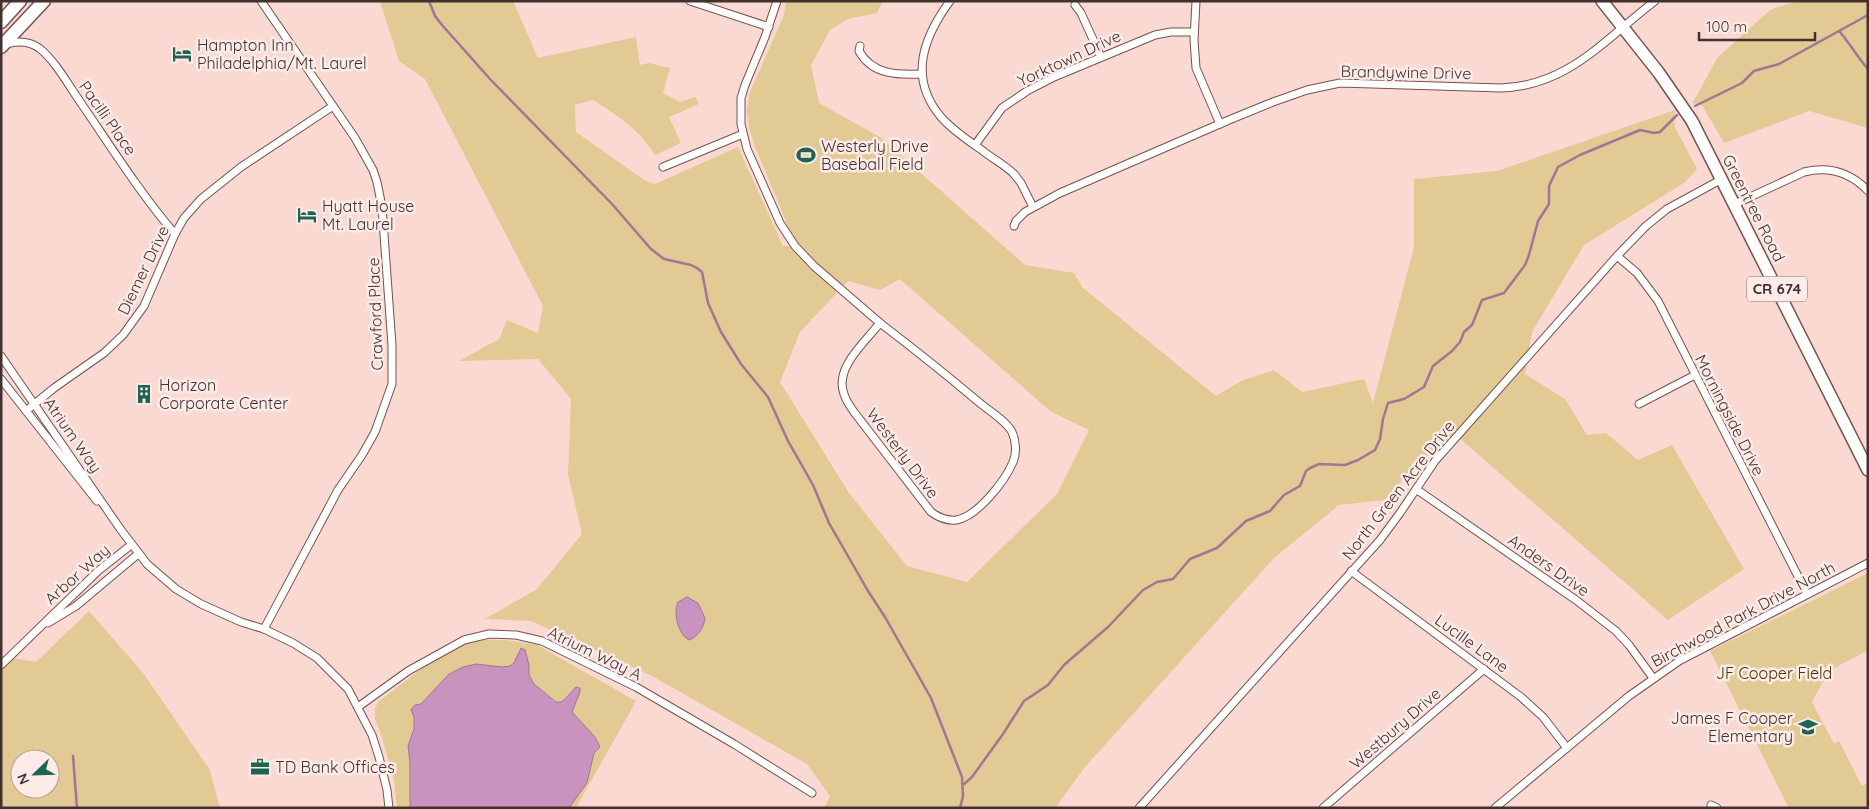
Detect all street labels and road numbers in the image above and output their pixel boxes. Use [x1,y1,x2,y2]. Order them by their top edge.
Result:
street label: Yorktown Drive [1014,25,1124,91]
street label: Brandywine Drive [1340,61,1472,83]
street label: Pacilli Place [75,77,141,159]
street label: Greentree Road [1718,151,1790,265]
street label: Diemer Drive [113,222,173,318]
street label: Crawford Place [363,257,387,371]
road number: CR 674 [1747,276,1807,302]
street label: Morningside Drive [1691,351,1769,479]
street label: Atrium Way [40,393,106,477]
street label: Westerly Drive [863,404,943,502]
street label: North Green Acre Drive [1337,416,1459,564]
street label: Anders Drive [1504,530,1594,600]
street label: Arbor Way [40,540,114,608]
street label: Birchwood Park Drive North [1648,557,1838,671]
street label: Lucille Lane [1431,610,1513,676]
street label: Atrium Way A [545,622,645,684]
street label: Westbury Drive [1345,683,1445,773]

